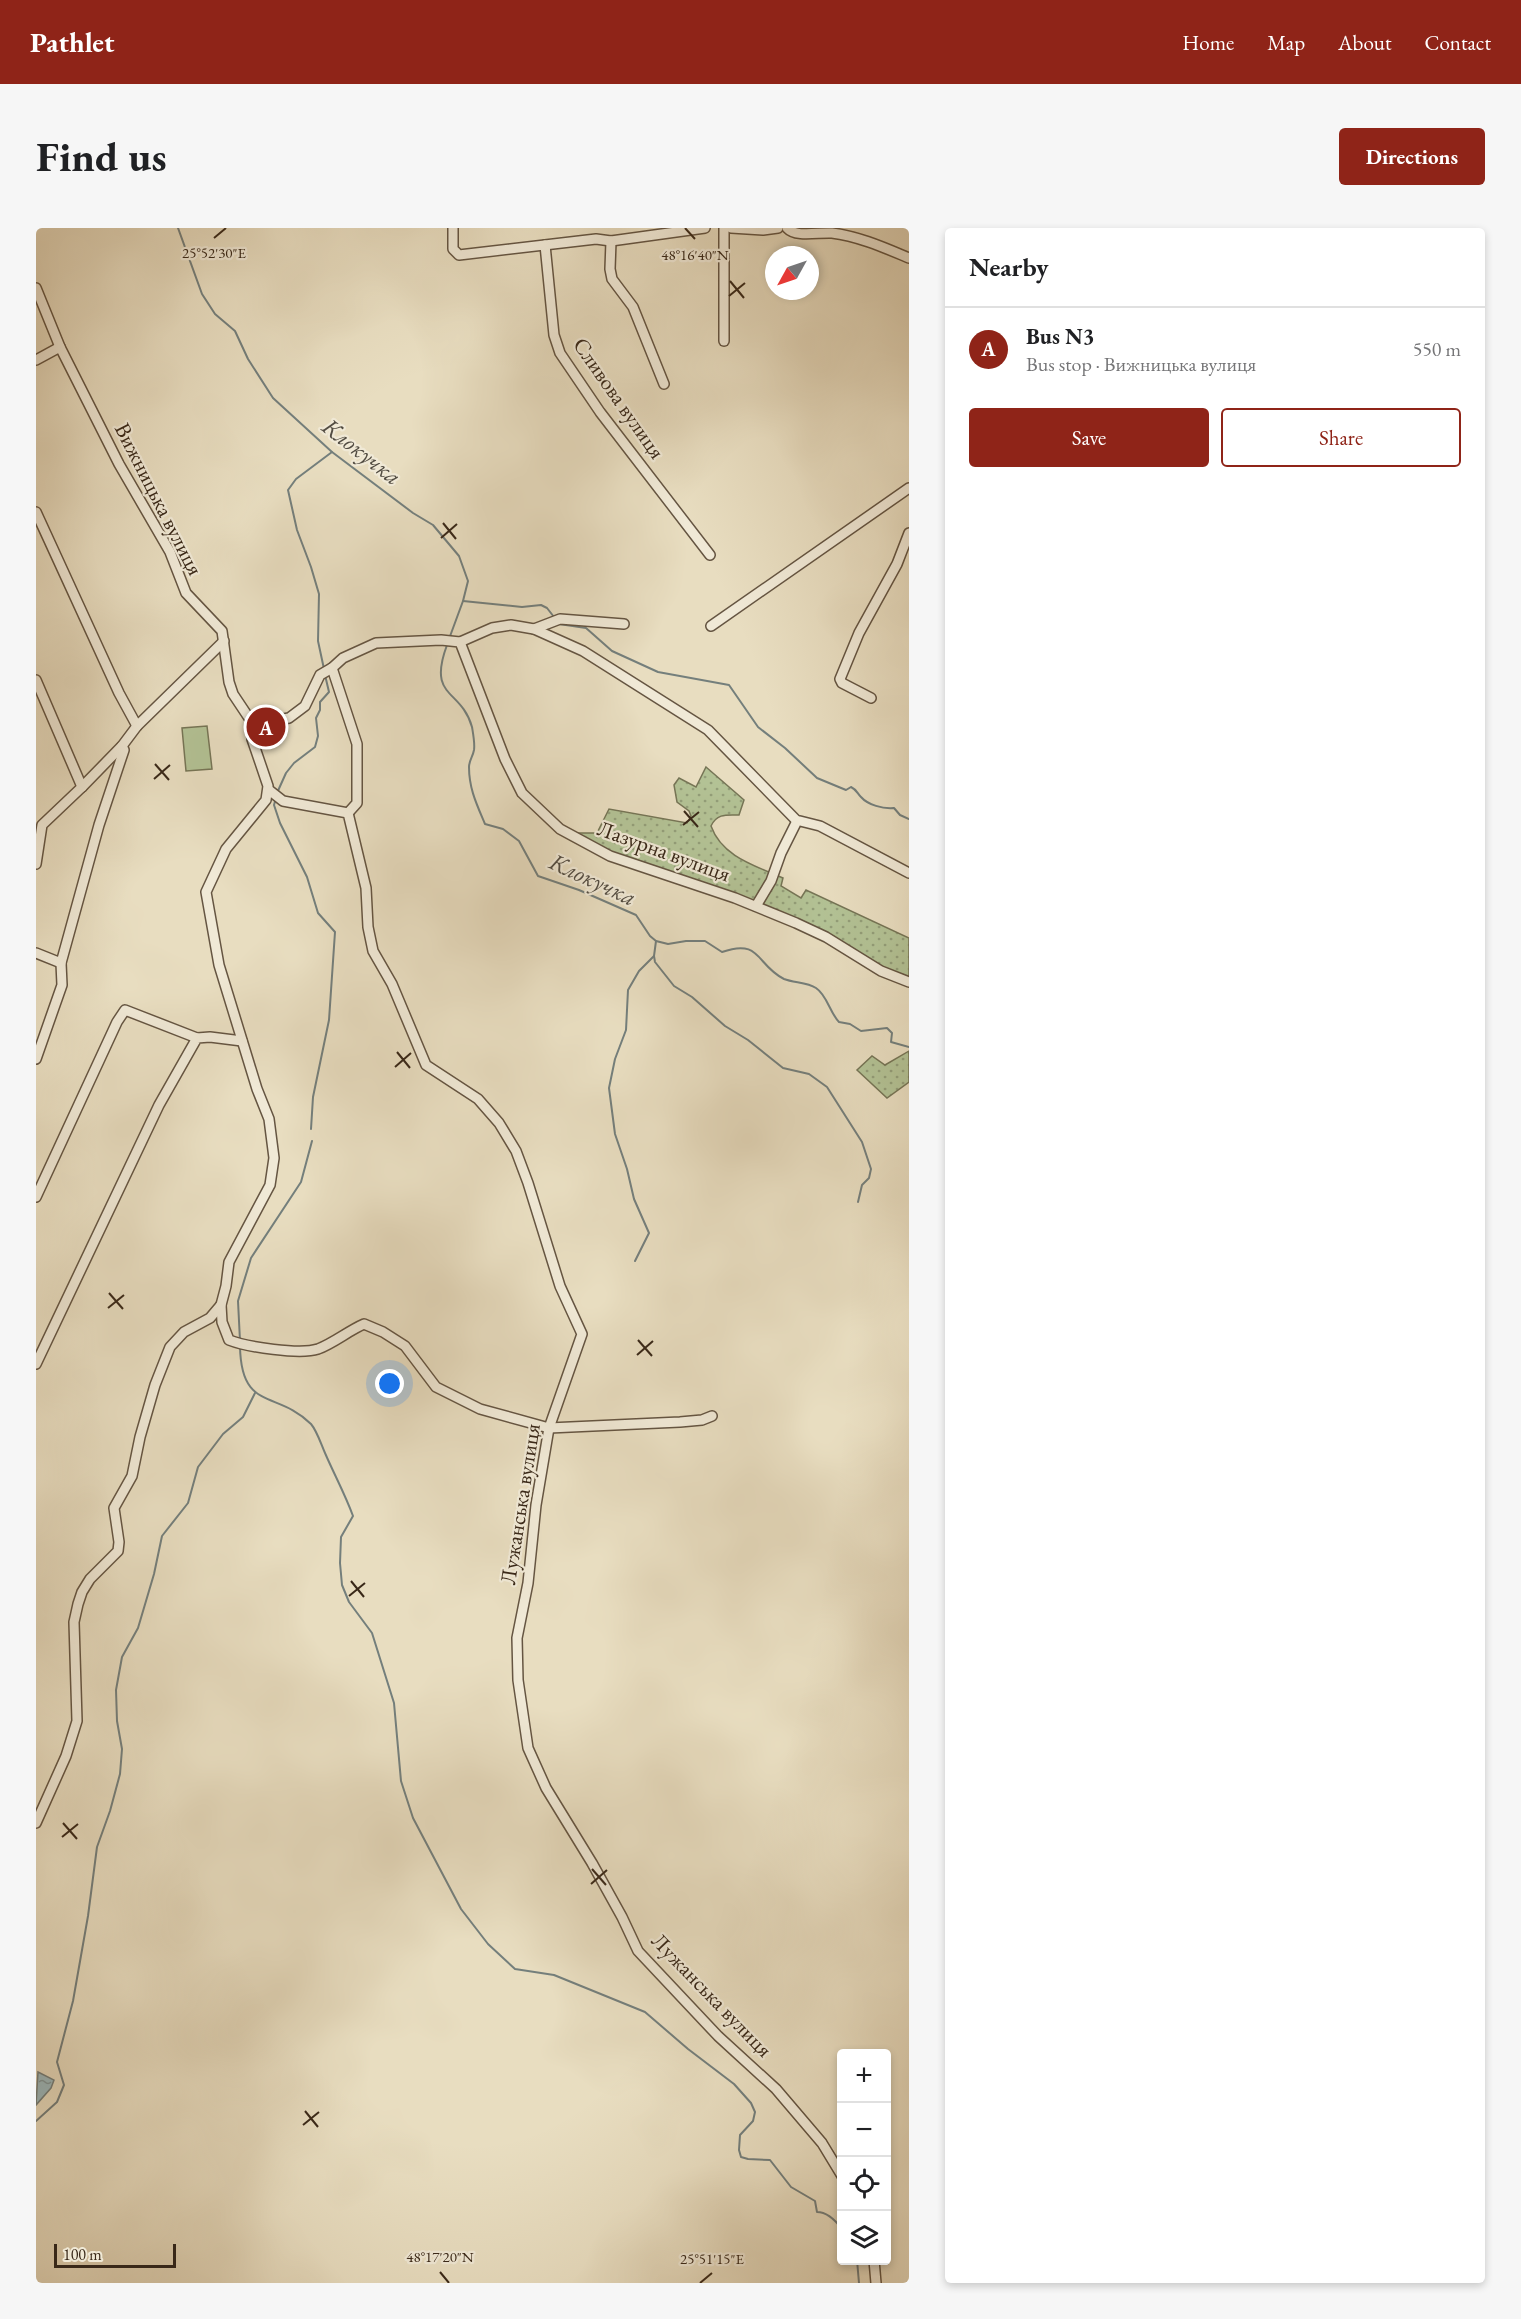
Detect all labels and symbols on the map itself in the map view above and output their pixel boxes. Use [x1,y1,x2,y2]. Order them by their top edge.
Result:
text: 25°52'30"E [182,243,247,262]
text: 48°16'40"N [661,245,729,264]
north arrow [765,246,819,300]
street label: Сливова вулиця [566,332,672,465]
water label: Клокучка [315,410,408,492]
street label: Вижницька вулиця [108,418,210,580]
pin: A [246,704,286,750]
street label: Лазурна вулиця [594,814,735,889]
water label: Клокучка [544,845,641,912]
your location [375,1369,404,1398]
street label: Лужанська вулиця [493,1421,547,1587]
street label: Лужанська вулиця [645,1926,779,2064]
scale bar [54,2241,176,2268]
text: 48°17'20"N [406,2247,474,2266]
text: 25°51'15"E [680,2249,745,2268]

